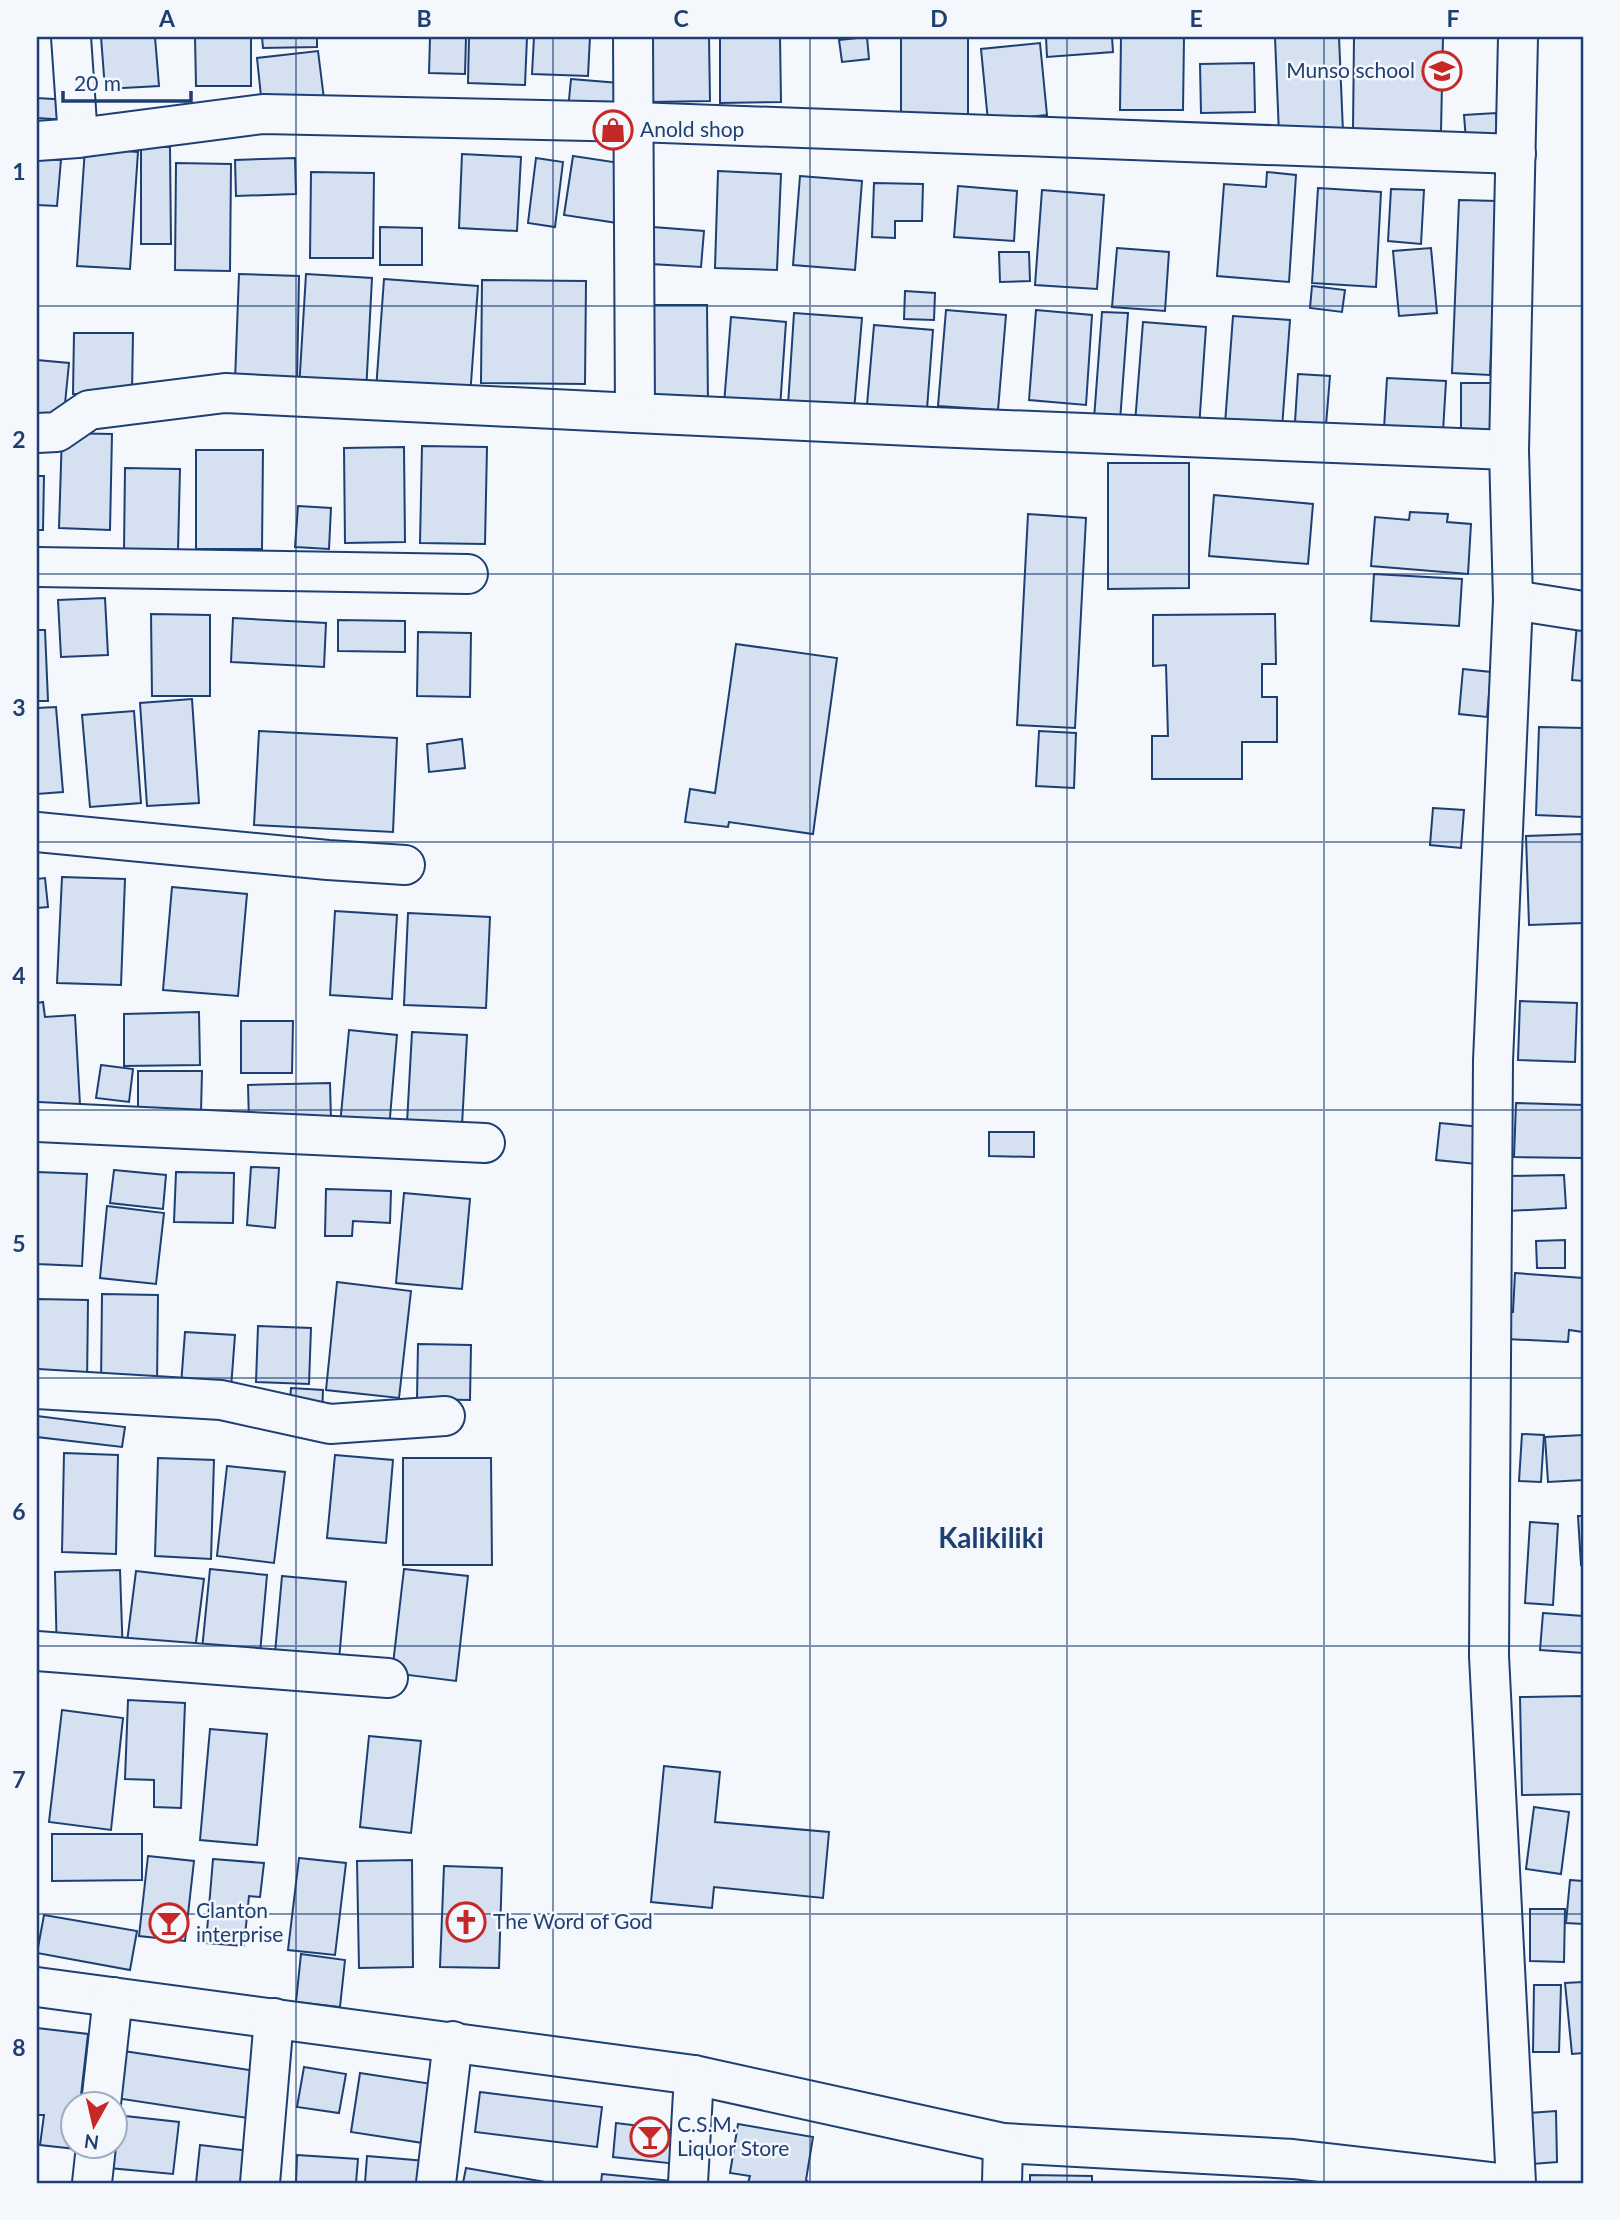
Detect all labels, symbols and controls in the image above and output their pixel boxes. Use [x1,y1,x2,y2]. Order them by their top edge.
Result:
text: A [158,4,176,32]
text: B [416,4,432,32]
text: C [673,4,689,32]
text: D [930,4,948,32]
text: E [1189,4,1203,32]
text: F [1446,4,1460,32]
school or university icon: Munso school [1421,50,1463,92]
place label: Munso school [1286,57,1415,82]
scale bar [63,60,191,104]
text: 20 m [74,70,121,95]
shop icon: Anold shop [592,109,634,151]
place label: Anold shop [640,116,744,141]
text: 1 [12,157,26,185]
text: 2 [12,425,26,453]
text: 3 [12,693,26,721]
text: 4 [12,961,26,989]
text: 5 [12,1229,26,1257]
text: 6 [12,1497,26,1525]
district label: Kalikiliki [938,1520,1044,1554]
text: 7 [12,1765,26,1793]
place label: Clanton interprise [196,1897,283,1946]
church icon: The Word of God [445,1901,487,1943]
bar icon: Clanton interprise [148,1902,190,1944]
place label: The Word of God [493,1908,653,1933]
text: 8 [12,2033,26,2061]
north arrow [60,2090,130,2160]
place label: C.S.M. Liquor Store [677,2111,789,2160]
bar icon: C.S.M. Liquor Store [629,2116,671,2158]
text: N [83,2130,100,2155]

